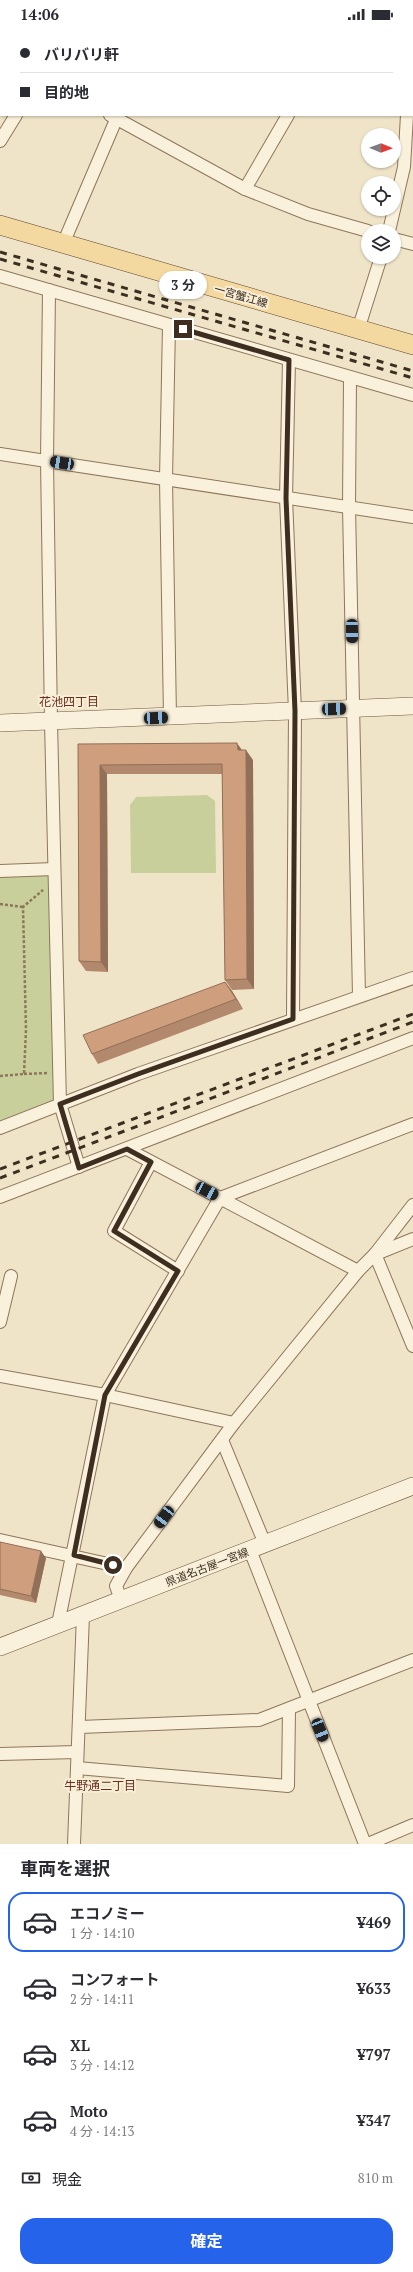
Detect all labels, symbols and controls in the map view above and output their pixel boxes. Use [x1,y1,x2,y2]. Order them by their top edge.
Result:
text: 14:06 [20,4,59,24]
text: バリバリ軒 [44,44,119,64]
text: 目的地 [44,82,89,102]
north arrow [361,128,401,168]
map controls [361,128,401,264]
button: locate [361,176,401,216]
button: layers [361,224,401,264]
callout: 3 分 [159,271,207,299]
text: 3 分 [171,276,195,294]
street label: 一宮蟹江線 [213,282,269,310]
route end [174,320,192,338]
car [49,455,75,471]
car [346,619,358,643]
district label: 花池四丁目 [39,694,99,709]
car [322,703,346,715]
car [144,711,168,725]
car [194,1180,220,1202]
car [152,1504,176,1530]
street label: 県道名古屋一宮線 [163,1545,251,1589]
route start [104,1556,122,1574]
car [310,1717,330,1743]
district label: 牛野通二丁目 [64,1778,136,1793]
text: 車両を選択 [20,1856,110,1880]
text: エコノミー [70,1903,145,1923]
icon: car [22,1904,58,1940]
text: ¥469 [357,1912,391,1932]
text: 1 分 · 14:10 [70,1924,135,1942]
text: コンフォート [70,1969,160,1989]
icon: car [22,1970,58,2006]
text: ¥633 [357,1978,391,1998]
text: 2 分 · 14:11 [70,1990,135,2008]
text: XL [70,2035,90,2055]
icon: car [22,2036,58,2072]
text: ¥797 [357,2044,391,2064]
text: 3 分 · 14:12 [70,2056,135,2074]
text: Moto [70,2101,108,2121]
icon: car [22,2102,58,2138]
text: ¥347 [357,2110,391,2130]
text: 4 分 · 14:13 [70,2122,135,2140]
icon: cash [20,2167,42,2189]
text: 現金 [52,2169,82,2189]
text: 810 m [358,2169,393,2187]
button: 確定 [20,2218,393,2264]

